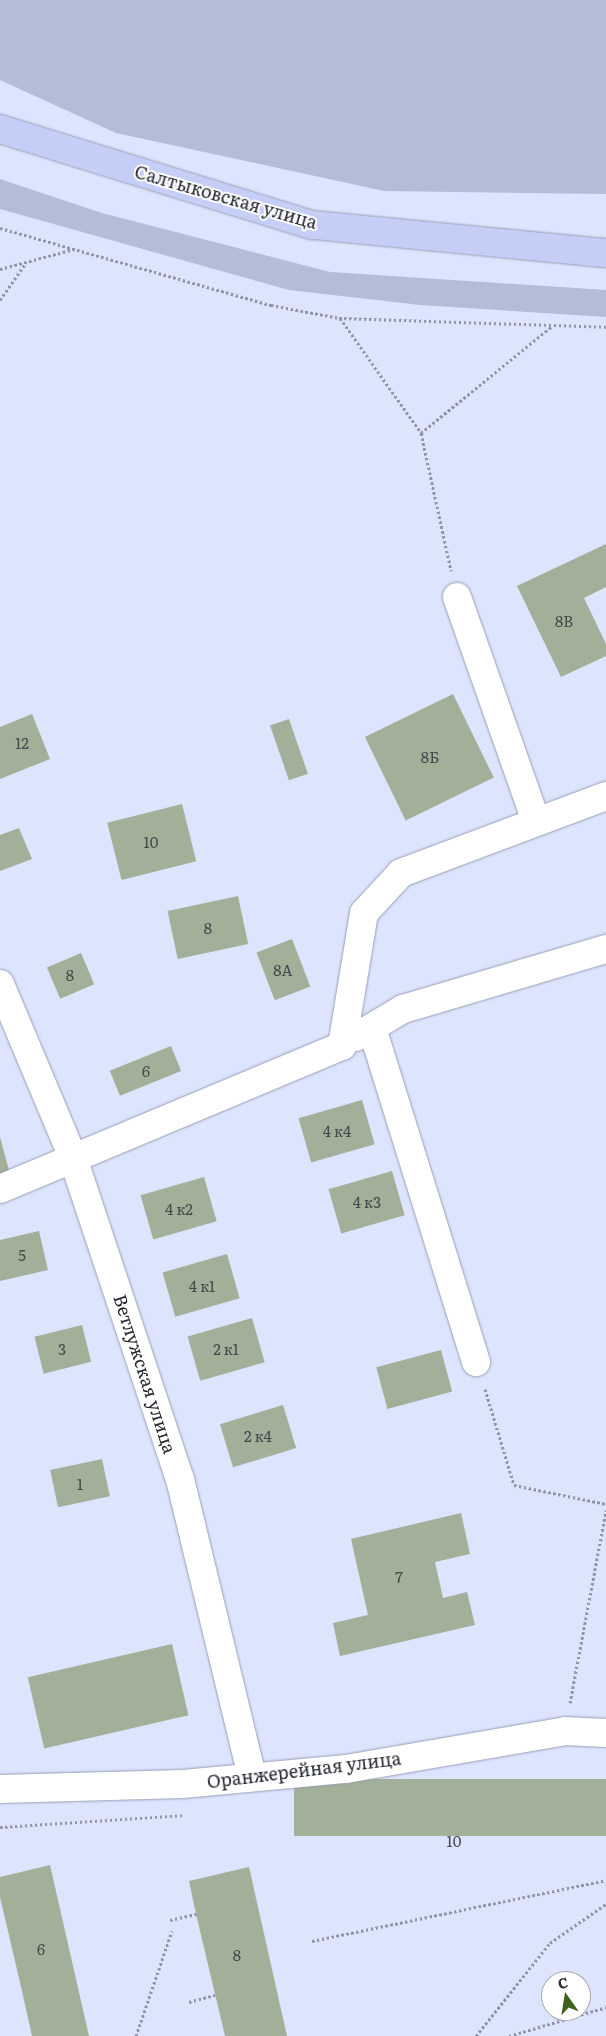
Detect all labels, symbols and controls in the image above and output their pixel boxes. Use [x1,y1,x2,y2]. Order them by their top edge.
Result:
street label: Салтыковская улица [132,161,320,233]
house number: 8В [555,612,573,630]
house number: 12 [15,734,29,752]
house number: 8Б [421,748,439,766]
house number: 10 [144,833,158,851]
house number: 8 [204,919,212,937]
house number: 8А [273,961,293,979]
house number: 8 [66,966,74,984]
house number: 6 [142,1062,150,1080]
house number: 4 к4 [323,1122,351,1140]
house number: 4 к3 [353,1193,381,1211]
house number: 4 к2 [165,1200,193,1218]
house number: 5 [18,1246,26,1264]
house number: 4 к1 [189,1277,215,1295]
street label: Ветлужская улица [109,1292,181,1456]
house number: 3 [58,1340,66,1358]
house number: 2 к1 [213,1340,239,1358]
house number: 2 к4 [244,1427,272,1445]
house number: 1 [77,1475,83,1493]
house number: 7 [395,1568,403,1586]
street label: Оранжерейная улица [206,1747,402,1793]
house number: 10 [447,1832,461,1850]
house number: 6 [37,1940,45,1958]
house number: 8 [233,1946,241,1964]
north arrow [541,1971,591,2021]
text: С [556,1971,570,1993]

